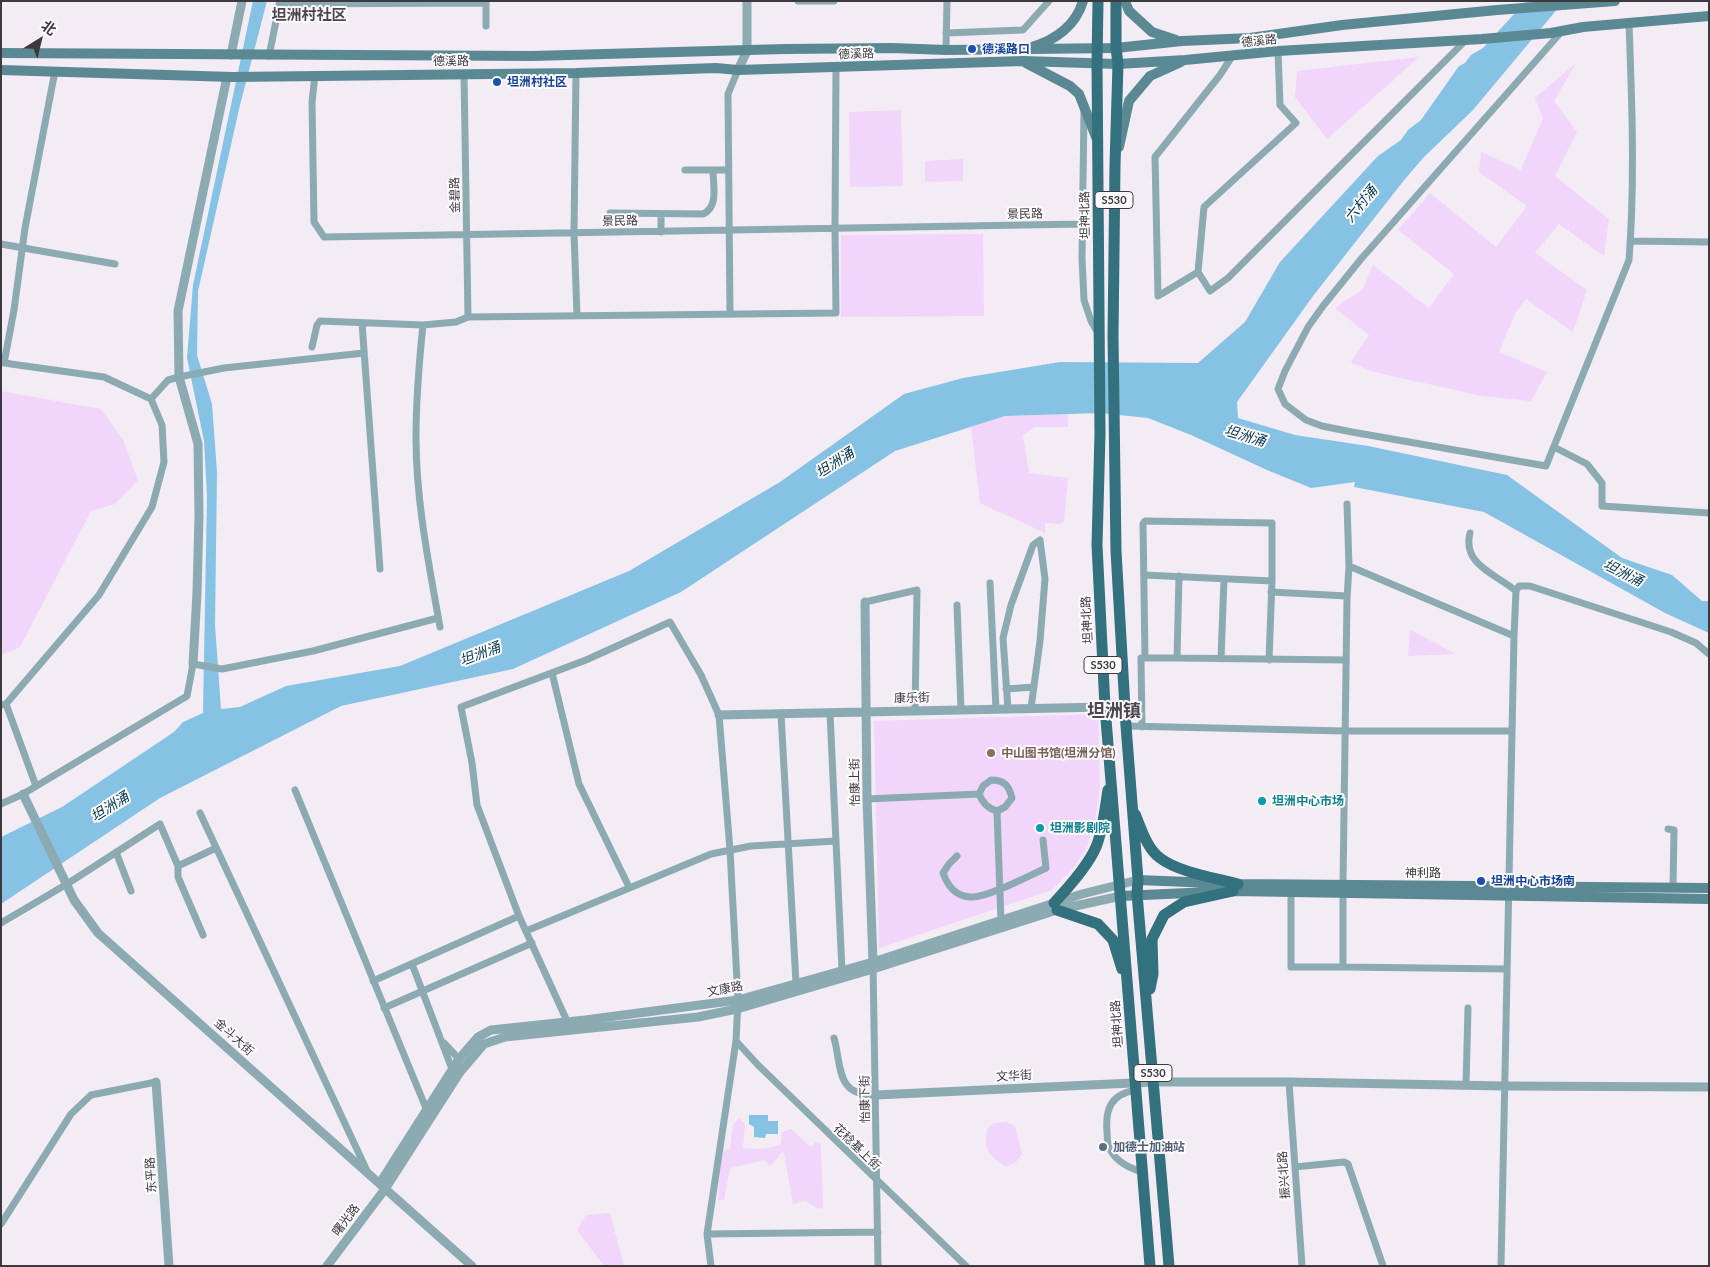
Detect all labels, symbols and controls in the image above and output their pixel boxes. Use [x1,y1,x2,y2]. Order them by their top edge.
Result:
district label: 坦洲村社区 [272,6,346,24]
north arrow [15,15,65,65]
text: 北 [38,16,60,38]
street label: 德溪路 [1240,32,1278,50]
place label: 德溪路口 [982,42,1030,56]
marker: 德溪路口 [966,43,978,55]
street label: 德溪路 [838,46,874,62]
street label: 德溪路 [433,54,469,68]
place label: 坦洲村社区 [507,75,567,89]
marker: 坦洲村社区 [491,76,503,88]
street label: 金碧路 [447,177,463,213]
water label: 六村涌 [1341,182,1381,226]
street label: 坦神北路 [1077,191,1093,239]
road number: S530 [1095,192,1133,208]
street label: 景民路 [1007,206,1043,222]
street label: 景民路 [602,213,638,229]
water label: 坦洲涌 [1222,422,1268,450]
water label: 坦洲涌 [813,445,857,481]
water label: 坦洲涌 [1600,556,1646,590]
street label: 坦神北路 [1079,596,1095,644]
water label: 坦洲涌 [457,639,503,669]
road number: S530 [1084,656,1122,674]
street label: 康乐街 [894,690,930,706]
district label: 坦洲镇 [1087,700,1141,722]
place label: 中山图书馆(坦洲分馆) [1001,746,1116,760]
marker: 中山图书馆(坦洲分馆) [985,747,997,759]
street label: 怡康上街 [847,758,863,806]
water label: 坦洲涌 [88,789,132,825]
place label: 坦洲中心市场 [1272,794,1344,808]
marker: 坦洲中心市场 [1256,795,1268,807]
place label: 坦洲影剧院 [1050,821,1110,835]
marker: 坦洲影剧院 [1034,822,1046,834]
street label: 神利路 [1405,866,1441,880]
place label: 坦洲中心市场南 [1491,874,1575,888]
marker: 坦洲中心市场南 [1475,875,1487,887]
street label: 文康路 [706,978,744,1000]
street label: 坦神北路 [1108,1000,1126,1048]
street label: 金斗大街 [211,1016,257,1058]
road number: S530 [1134,1064,1172,1082]
street label: 文华街 [996,1068,1032,1084]
street label: 怡康下街 [857,1075,873,1123]
street label: 花稔基上街 [830,1121,884,1173]
place label: 加德士加油站 [1113,1140,1185,1154]
marker: 加德士加油站 [1097,1141,1109,1153]
street label: 振兴北路 [1275,1151,1293,1199]
street label: 东平路 [143,1157,159,1193]
street label: 曙光路 [329,1201,363,1239]

